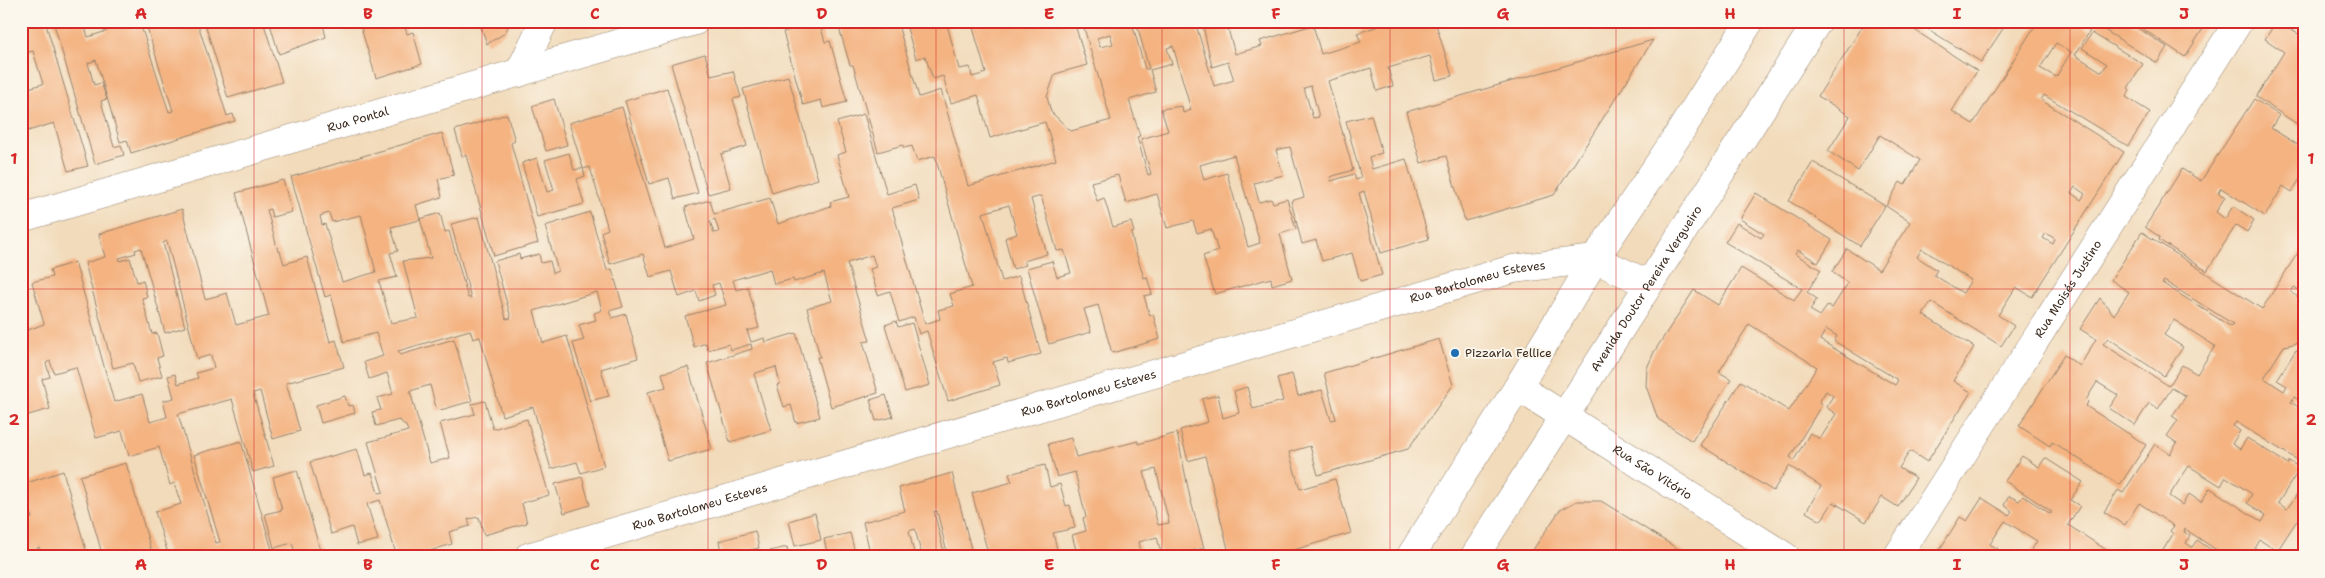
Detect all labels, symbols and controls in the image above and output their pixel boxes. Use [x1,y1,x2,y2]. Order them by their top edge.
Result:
text: A [135,3,147,24]
text: B [363,3,373,24]
text: C [590,3,600,24]
text: D [816,3,828,24]
text: E [1044,3,1054,24]
text: F [1271,3,1281,24]
text: G [1497,3,1510,24]
text: H [1724,3,1736,24]
text: I [1953,3,1962,24]
text: J [2179,3,2189,24]
street label: Rua Pontal [325,103,391,136]
text: 1 [10,148,18,169]
text: 1 [2307,148,2315,169]
street label: Avenida Doutor Pereira Vergueiro [1587,202,1706,375]
street label: Rua Moisés Justino [2031,237,2105,341]
street label: Rua Bartolomeu Esteves [1408,257,1547,307]
place label: Pizzaria Fellice [1465,345,1552,361]
marker: Pizzaria Fellice [1449,347,1461,359]
street label: Rua Bartolomeu Esteves [1019,366,1158,420]
text: 2 [8,409,20,430]
text: 2 [2305,409,2317,430]
street label: Rua São Vitório [1610,441,1695,503]
street label: Rua Bartolomeu Esteves [630,479,769,534]
text: A [135,554,147,575]
text: B [363,554,373,575]
text: C [590,554,600,575]
text: D [816,554,828,575]
text: E [1044,554,1054,575]
text: F [1271,554,1281,575]
text: G [1497,554,1510,575]
text: H [1724,554,1736,575]
text: I [1953,554,1962,575]
text: J [2179,554,2189,575]

